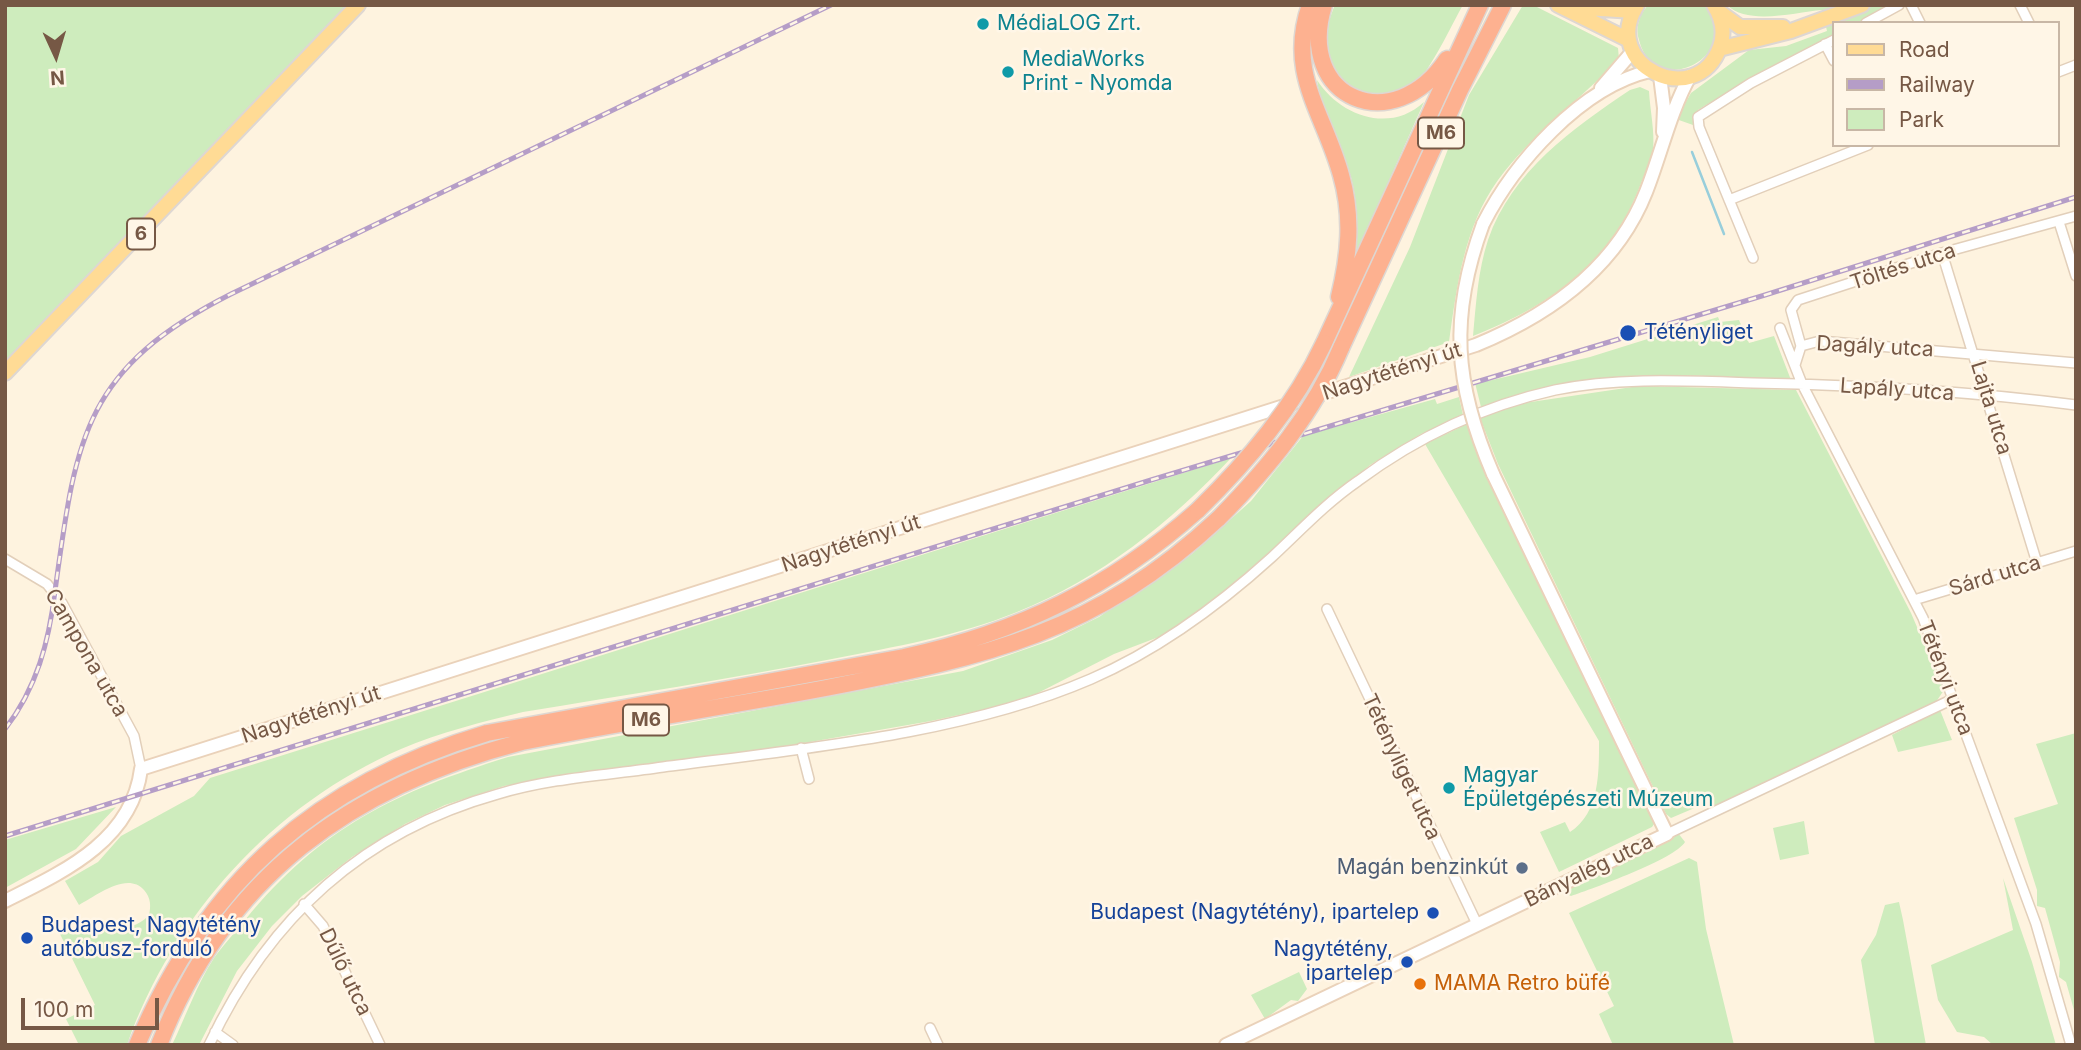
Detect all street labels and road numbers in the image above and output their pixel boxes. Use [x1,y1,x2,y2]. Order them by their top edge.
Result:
road number: M6 [1418,118,1464,148]
road number: 6 [127,218,155,250]
street label: Töltés utca [1847,238,1959,296]
street label: Dagály utca [1816,331,1934,363]
street label: Nagytétényi út [1319,338,1465,406]
street label: Lajta utca [1965,358,2017,458]
street label: Lapály utca [1839,373,1955,407]
street label: Nagytétényi út [778,510,924,578]
street label: Sárd utca [1946,550,2044,602]
street label: Campona utca [39,584,133,722]
street label: Tétényi utca [1912,617,1978,739]
street label: Nagytétényi út [238,681,384,749]
street label: Tétényliget utca [1356,690,1446,844]
road number: M6 [623,705,669,736]
street label: Bányalég utca [1520,829,1658,913]
street label: Dűlő utca [313,924,377,1020]

